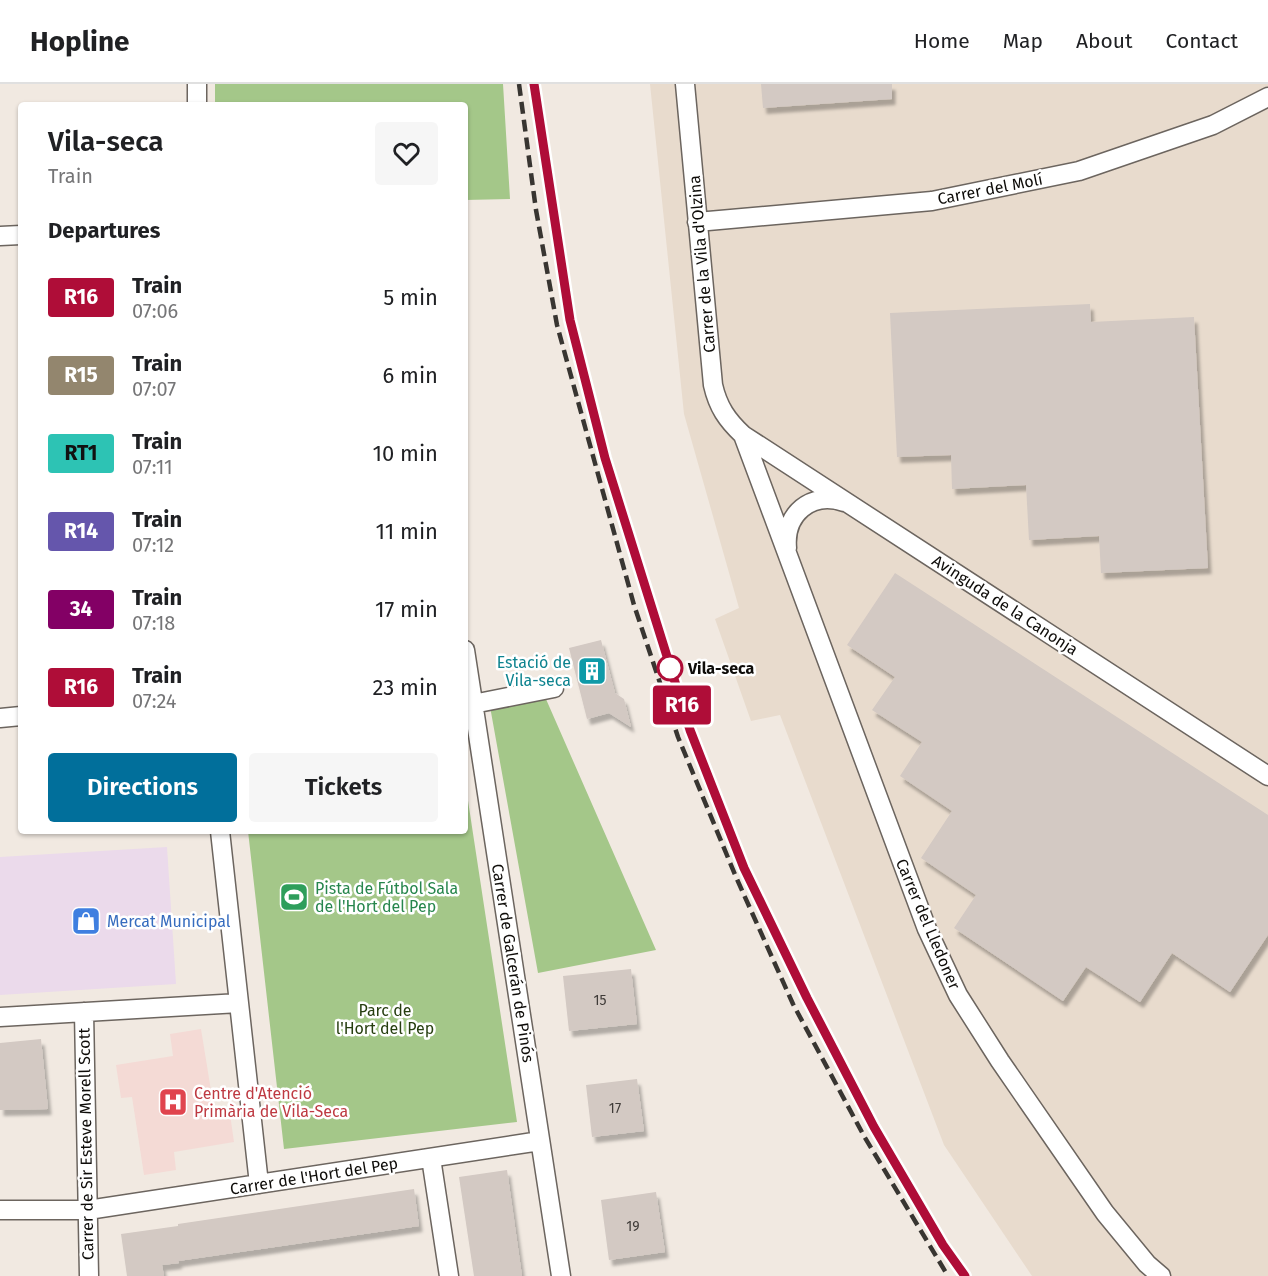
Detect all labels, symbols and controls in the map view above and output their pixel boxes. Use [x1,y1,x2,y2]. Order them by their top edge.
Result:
text: Hopline [30,25,130,58]
text: Home [914,28,970,54]
text: Map [1003,28,1043,54]
text: About [1076,28,1133,54]
text: Contact [1166,28,1238,54]
button: heart [375,122,438,185]
text: Vila-seca [48,125,164,158]
text: Train [48,164,93,188]
street label: Carrer del Molí [936,169,1045,209]
street label: Carrer de la Vila d'Olzina [685,174,719,354]
text: Departures [48,217,160,244]
text: Train [132,272,182,299]
text: R16 [64,284,98,310]
text: 5 min [383,284,438,311]
text: 07:06 [132,299,178,323]
text: Train [132,350,182,377]
text: R15 [64,362,98,388]
text: 6 min [382,362,438,389]
text: 07:07 [132,377,176,401]
text: Train [132,428,182,455]
text: RT1 [64,440,98,466]
text: 10 min [372,440,438,467]
text: 07:11 [132,455,173,479]
text: Train [132,506,182,533]
text: R14 [64,518,98,544]
text: 11 min [375,518,438,545]
text: 07:12 [132,533,174,557]
street label: Avinguda de la Canonja [929,551,1081,659]
text: Train [132,584,182,611]
text: 34 [70,596,92,622]
text: 17 min [375,596,438,623]
text: 07:18 [132,611,175,635]
place label: Estació de Vila-seca [497,653,571,690]
building icon: Estació de Vila-seca [576,655,608,687]
marker: Vila-seca [657,655,683,681]
place label: Vila-seca [687,659,755,678]
text: Train [132,662,182,689]
text: R16 [64,674,98,700]
text: 23 min [372,674,438,701]
line badge: R16 [648,686,716,724]
text: 07:24 [132,689,176,713]
text: R16 [665,692,699,718]
button: Directions [48,753,237,822]
button: Tickets [249,753,438,822]
street label: Carrer del Lledoner [892,856,964,993]
street label: Carrer de Galcerán de Pinós [488,862,538,1064]
place label: Pista de Fútbol Sala de l'Hort del Pep [315,879,458,916]
sports icon: Pista de Fútbol Sala de l'Hort del Pep [278,881,310,913]
shop icon: Mercat Municipal [70,905,102,937]
place label: Mercat Municipal [107,912,231,931]
house number: 15 [593,992,607,1009]
park label: Parc de l'Hort del Pep [336,1001,434,1038]
street label: Carrer de Sir Esteve Morell Scott [74,1027,98,1260]
place label: Centre d'Atenció Primària de Vila-Seca [194,1084,348,1121]
hospital icon: Centre d'Atenció Primària de Vila-Seca [157,1086,189,1118]
house number: 17 [609,1100,621,1117]
street label: Carrer de l'Hort del Pep [229,1153,399,1199]
house number: 19 [626,1218,640,1235]

